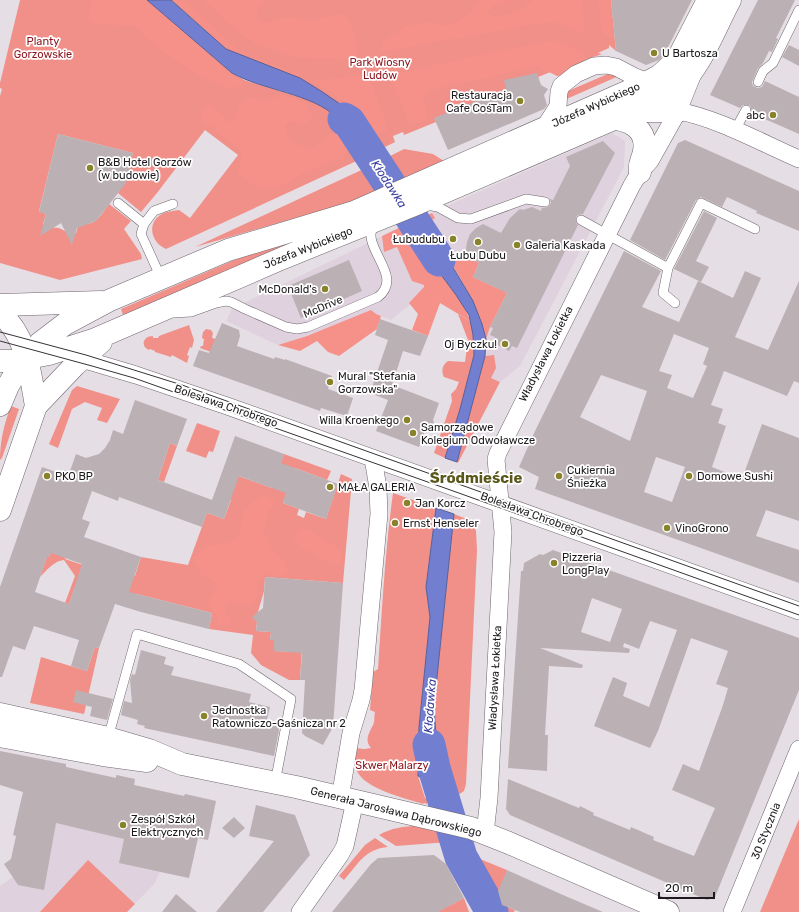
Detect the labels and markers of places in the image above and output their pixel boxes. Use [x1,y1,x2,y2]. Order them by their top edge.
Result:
place label: U Bartosza [662,47,718,60]
marker: U Bartosza [649,48,659,58]
place label: Restauracja Cafe CośTam [446,89,512,115]
marker: Restauracja Cafe CośTam [515,96,525,106]
place label: abc [746,109,765,122]
marker: abc [768,110,778,120]
place label: B&B Hotel Gorzów (w budowie) [98,156,192,182]
marker: B&B Hotel Gorzów (w budowie) [85,163,95,173]
place label: Łubudubu [393,233,445,246]
marker: Łubudubu [448,234,458,244]
marker: Łubu Dubu [473,237,483,247]
place label: Galeria Kaskada [525,239,605,252]
marker: Galeria Kaskada [512,240,522,250]
place label: Łubu Dubu [450,249,506,262]
place label: McDonald's [259,283,317,296]
marker: McDonald's [320,284,330,294]
place label: Oj Byczku! [444,338,497,351]
marker: Oj Byczku! [500,339,510,349]
place label: Mural "Stefania Gorzowska" [338,370,416,396]
marker: Mural "Stefania Gorzowska" [325,377,335,387]
place label: Willa Kroenkego [319,414,399,427]
marker: Willa Kroenkego [402,415,412,425]
place label: Samorządowe Kolegium Odwoławcze [421,421,535,447]
marker: Samorządowe Kolegium Odwoławcze [408,428,418,438]
place label: Cukiernia Śnieżka [567,464,615,490]
place label: PKO BP [55,470,93,483]
place label: Domowe Sushi [697,470,773,483]
marker: PKO BP [42,471,52,481]
marker: Cukiernia Śnieżka [554,471,564,481]
marker: Domowe Sushi [684,471,694,481]
place label: MAŁA GALERIA [338,481,416,494]
marker: MAŁA GALERIA [325,482,335,492]
place label: Jan Korcz [415,497,466,510]
marker: Jan Korcz [402,498,412,508]
place label: Ernst Henseler [403,517,479,530]
marker: Ernst Henseler [390,518,400,528]
place label: VinoGrono [675,522,729,535]
marker: VinoGrono [662,523,672,533]
place label: Pizzeria LongPlay [562,551,609,577]
marker: Pizzeria LongPlay [549,558,559,568]
place label: Jednostka Ratowniczo-Gaśnicza nr 2 [212,704,346,730]
marker: Jednostka Ratowniczo-Gaśnicza nr 2 [199,711,209,721]
place label: Zespół Szkół Elektrycznych [131,813,203,839]
marker: Zespół Szkół Elektrycznych [118,820,128,830]

